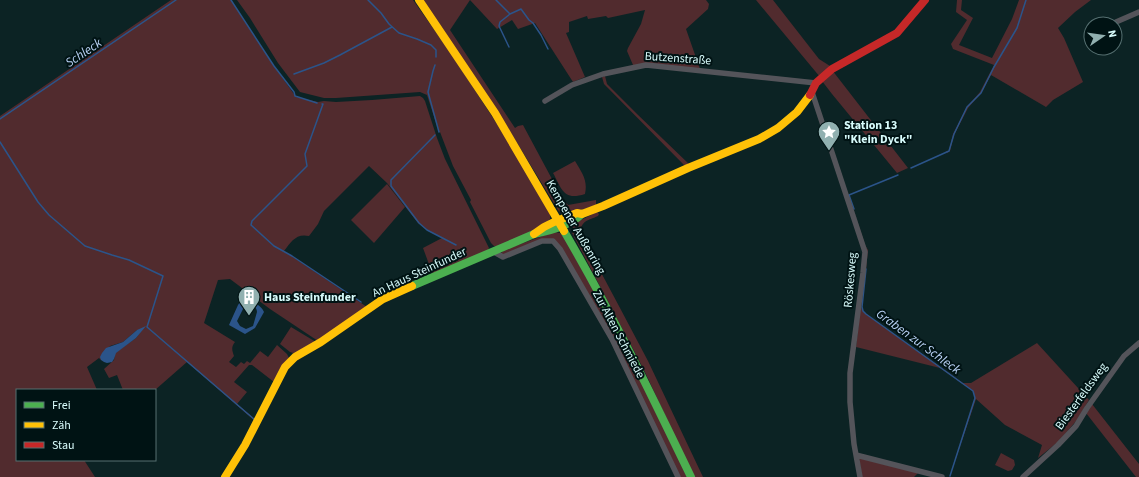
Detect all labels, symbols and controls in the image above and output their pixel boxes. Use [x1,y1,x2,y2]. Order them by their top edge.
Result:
north arrow [1083,16,1123,56]
text: N [1104,29,1120,39]
water label: Schleck [62,34,106,72]
street label: Butzenstraße [644,48,712,69]
place label: Station 13 "Klein Dyck" [844,117,912,148]
place icon: Station 13 "Klein Dyck" [816,119,842,152]
street label: Kempener Außenring [542,177,610,278]
street label: An Haus Steinfunder [369,243,470,302]
street label: Röskesweg [840,252,861,308]
building icon: Haus Steinfunder [236,284,262,317]
street label: Zur Alten Schmiede [588,287,649,381]
place label: Haus Steinfunder [264,289,356,306]
water label: Graben zur Schleck [872,305,965,379]
street label: Biesterfeldsweg [1051,359,1112,433]
legend [16,389,156,461]
text: Frei [52,397,71,414]
text: Zäh [52,417,71,434]
text: Stau [52,437,75,454]

